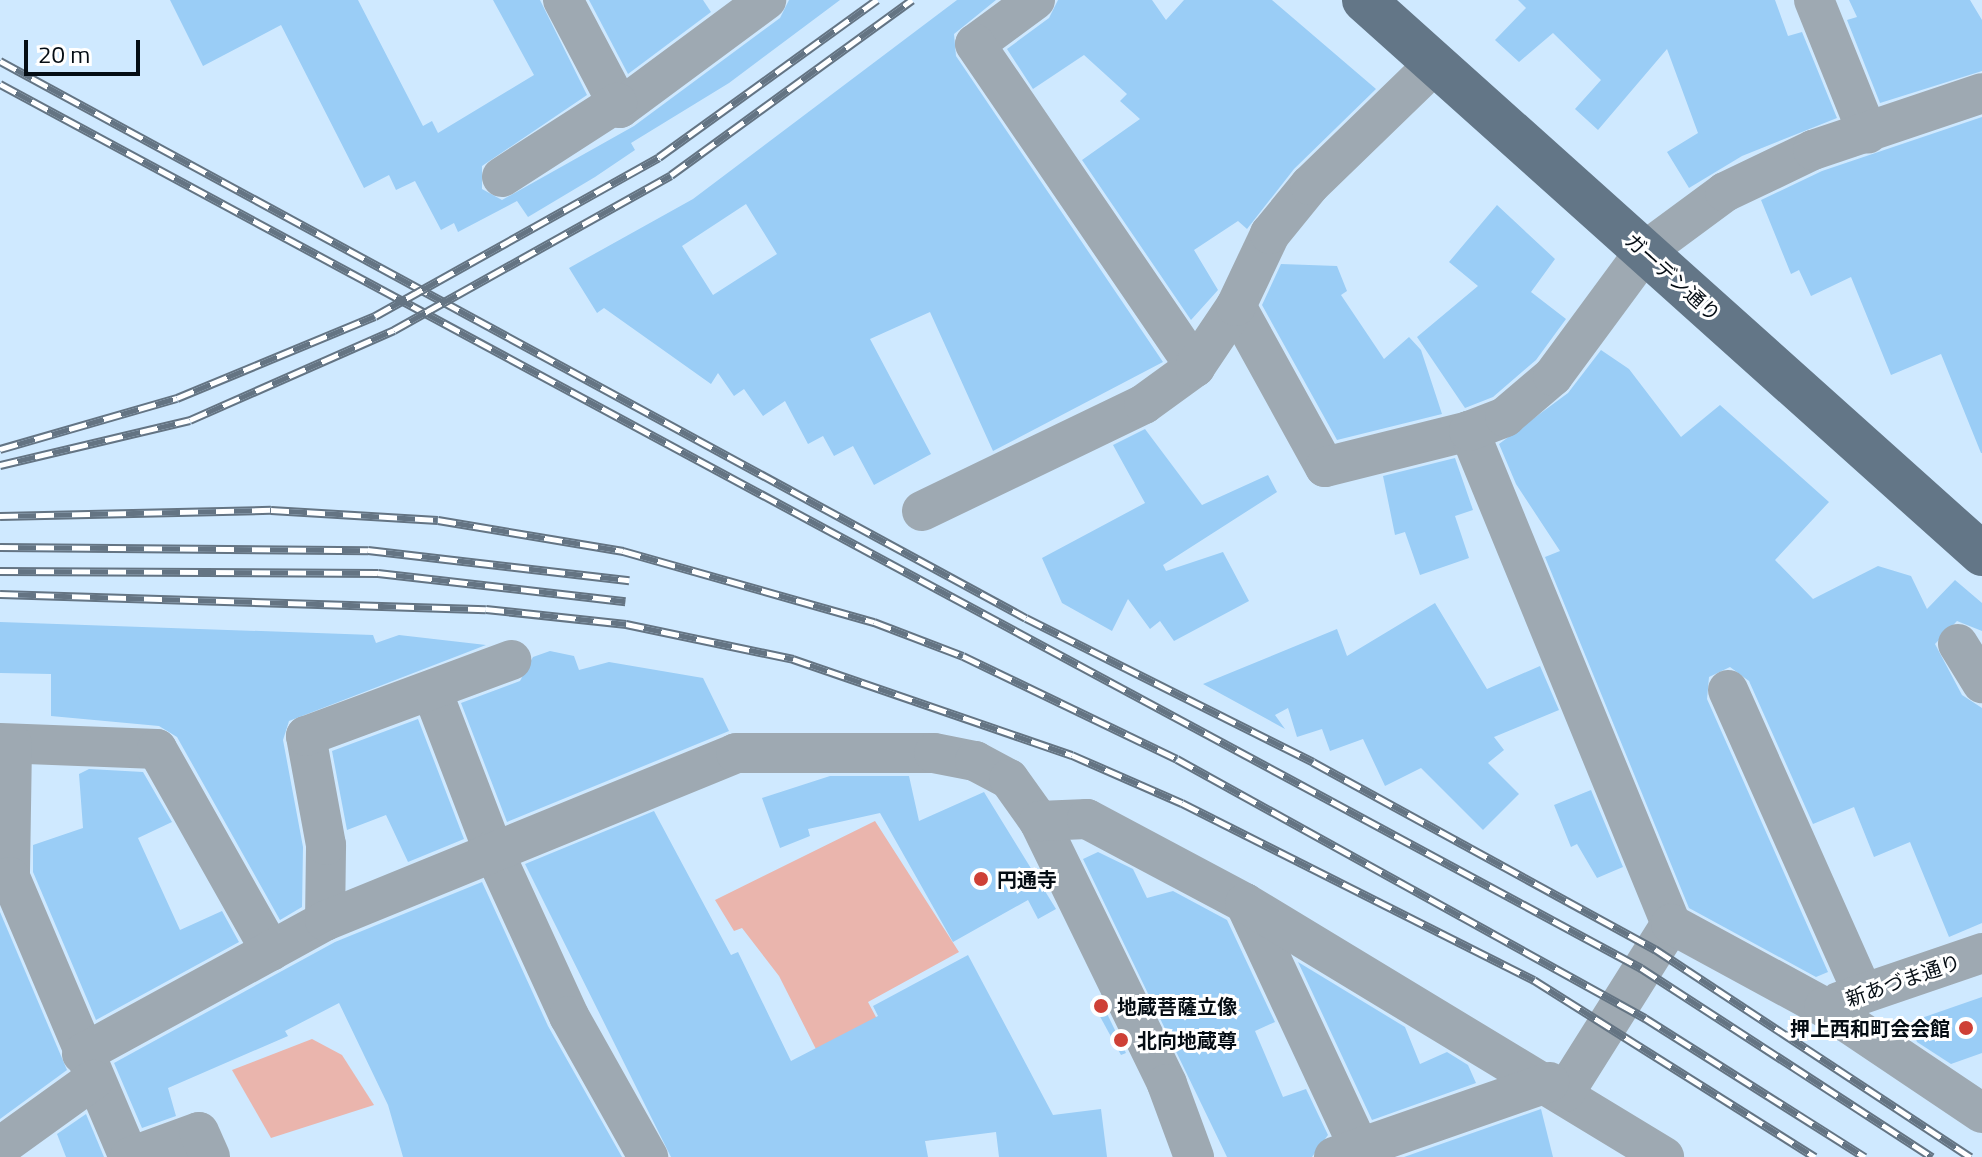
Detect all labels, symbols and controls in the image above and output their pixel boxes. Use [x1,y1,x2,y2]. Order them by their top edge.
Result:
scale bar [28,24,144,74]
text: 20 m [38,36,90,72]
street label: ガーデン通り [1620,228,1726,326]
place label: 円通寺 [997,867,1057,891]
marker: 円通寺 [972,870,990,888]
street label: 新あづま通り [1842,949,1964,1011]
place label: 地蔵菩薩立像 [1117,994,1237,1018]
marker: 地蔵菩薩立像 [1092,997,1110,1015]
place label: 押上西和町会会館 [1790,1016,1950,1040]
marker: 押上西和町会会館 [1957,1019,1975,1037]
place label: 北向地蔵尊 [1137,1028,1237,1052]
marker: 北向地蔵尊 [1112,1031,1130,1049]

